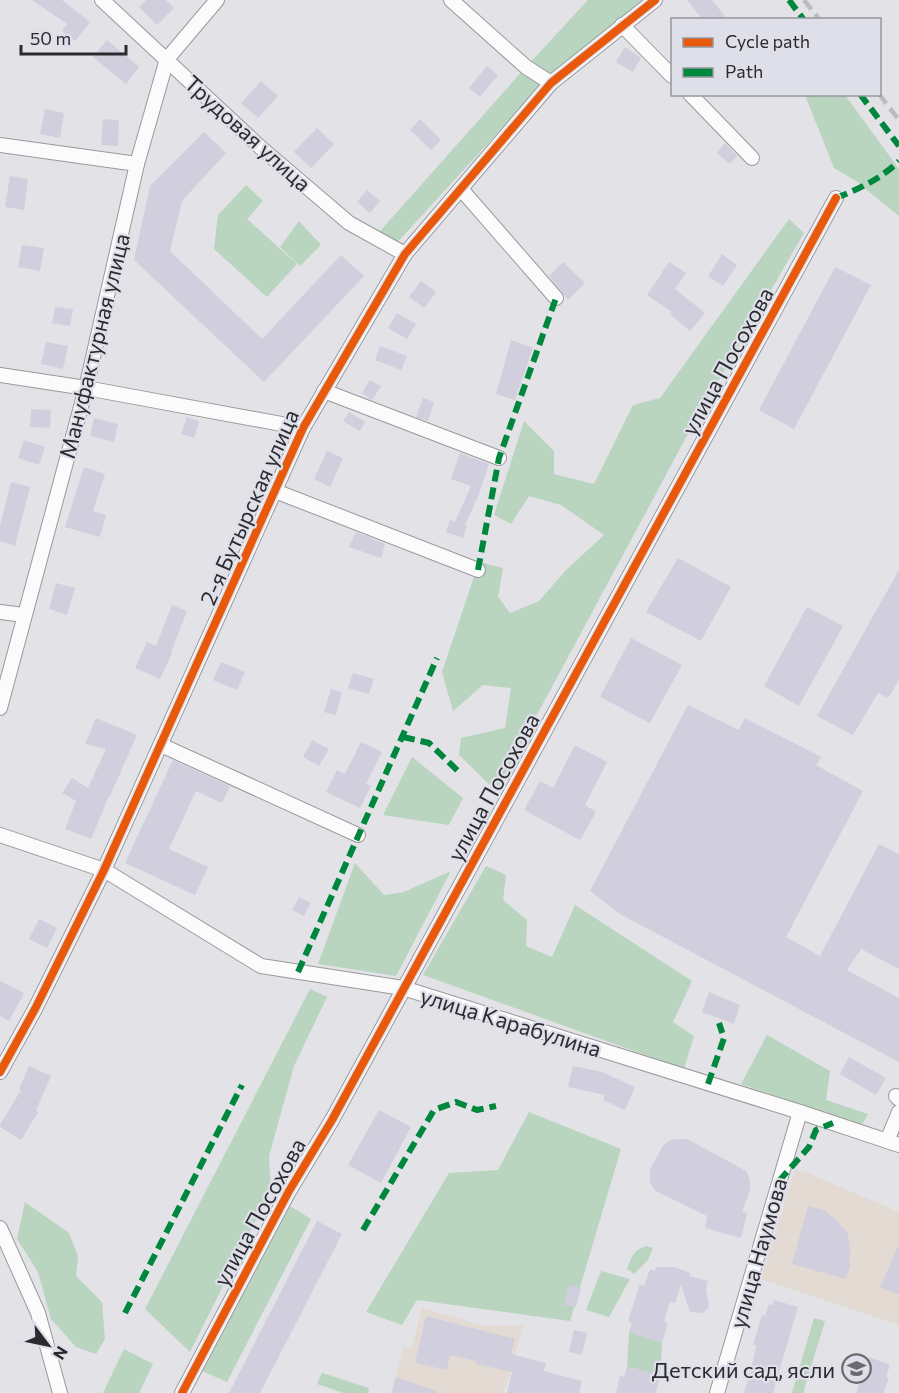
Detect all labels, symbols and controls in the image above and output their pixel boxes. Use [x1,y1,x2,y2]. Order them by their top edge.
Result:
scale bar [21,18,126,56]
legend [671,18,881,96]
text: 50 m [30,27,71,49]
text: Cycle path [725,30,810,52]
text: Path [725,60,763,82]
street label: Трудовая улица [179,69,317,197]
street label: Мануфактурная улица [53,231,135,461]
street label: улица Посохова [675,282,779,440]
street label: 2-я Бутырская улица [194,405,304,609]
street label: улица Посохова [441,708,545,866]
street label: улица Карабулина [417,982,605,1062]
street label: улица Посохова [207,1133,311,1291]
street label: улица Наумова [724,1175,792,1331]
north arrow [18,1315,78,1375]
text: N [50,1343,72,1363]
school or university icon: Детский сад, ясли [840,1353,872,1385]
place label: Детский сад, ясли [652,1356,835,1383]

